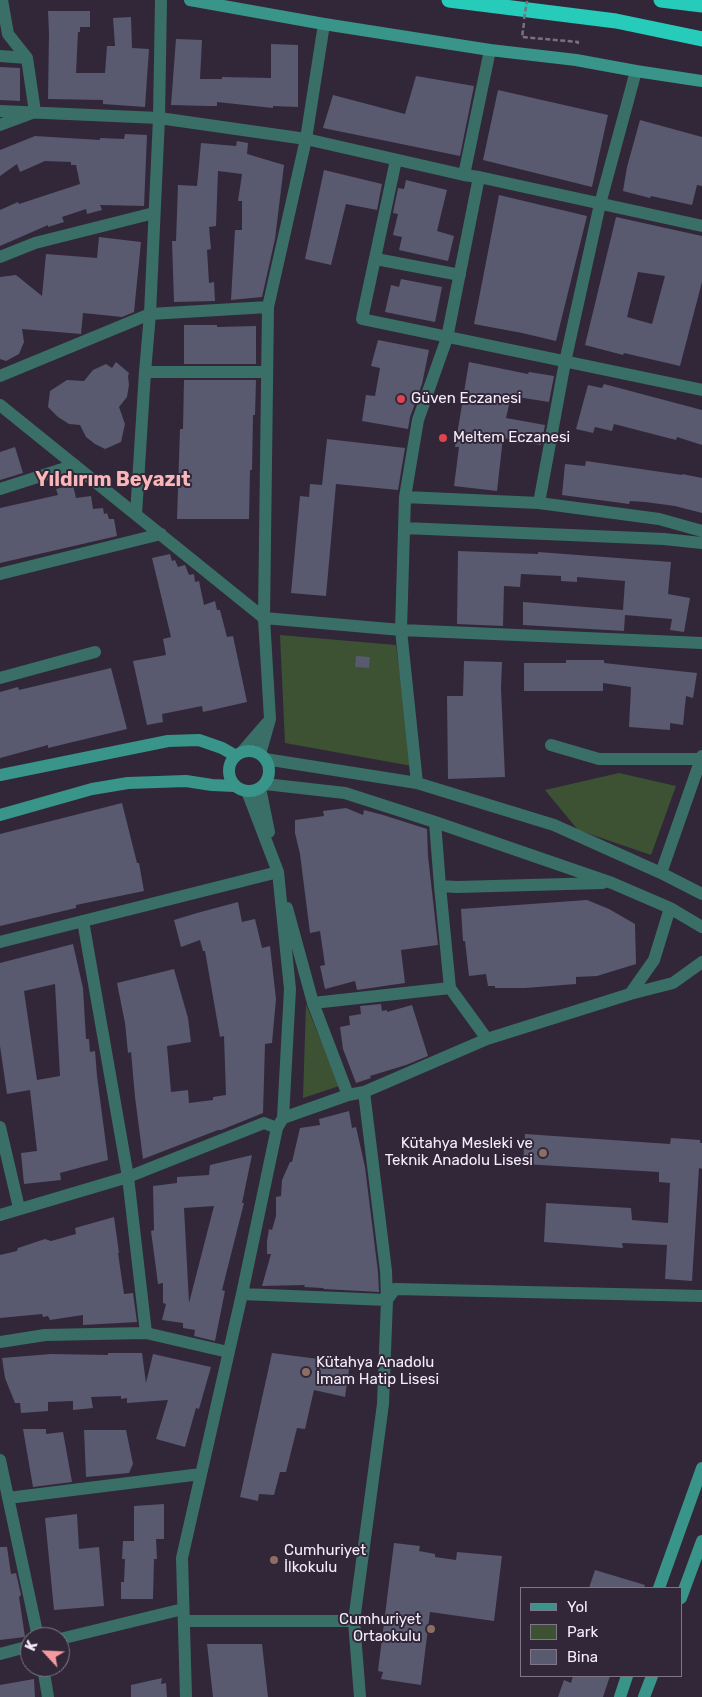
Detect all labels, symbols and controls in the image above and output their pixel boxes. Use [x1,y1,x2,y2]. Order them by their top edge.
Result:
place label: Güven Eczanesi [411,390,521,408]
marker: Güven Eczanesi [395,393,407,405]
place label: Meltem Eczanesi [453,429,570,447]
marker: Meltem Eczanesi [437,432,449,444]
district label: Yıldırım Beyazıt [35,468,191,492]
place label: Kütahya Mesleki ve Teknik Anadolu Lisesi [385,1135,533,1170]
marker: Kütahya Mesleki ve Teknik Anadolu Lisesi [537,1147,549,1159]
place label: Kütahya Anadolu İmam Hatip Lisesi [316,1354,439,1389]
marker: Kütahya Anadolu İmam Hatip Lisesi [300,1366,312,1378]
place label: Cumhuriyet İlkokulu [284,1542,366,1577]
marker: Cumhuriyet İlkokulu [268,1554,280,1566]
legend [520,1587,682,1677]
text: Yol [567,1598,588,1616]
place label: Cumhuriyet Ortaokulu [339,1611,421,1646]
marker: Cumhuriyet Ortaokulu [425,1623,437,1635]
text: Park [567,1623,598,1641]
north arrow [20,1627,70,1677]
text: K [22,1638,42,1654]
text: Bina [567,1648,598,1666]

